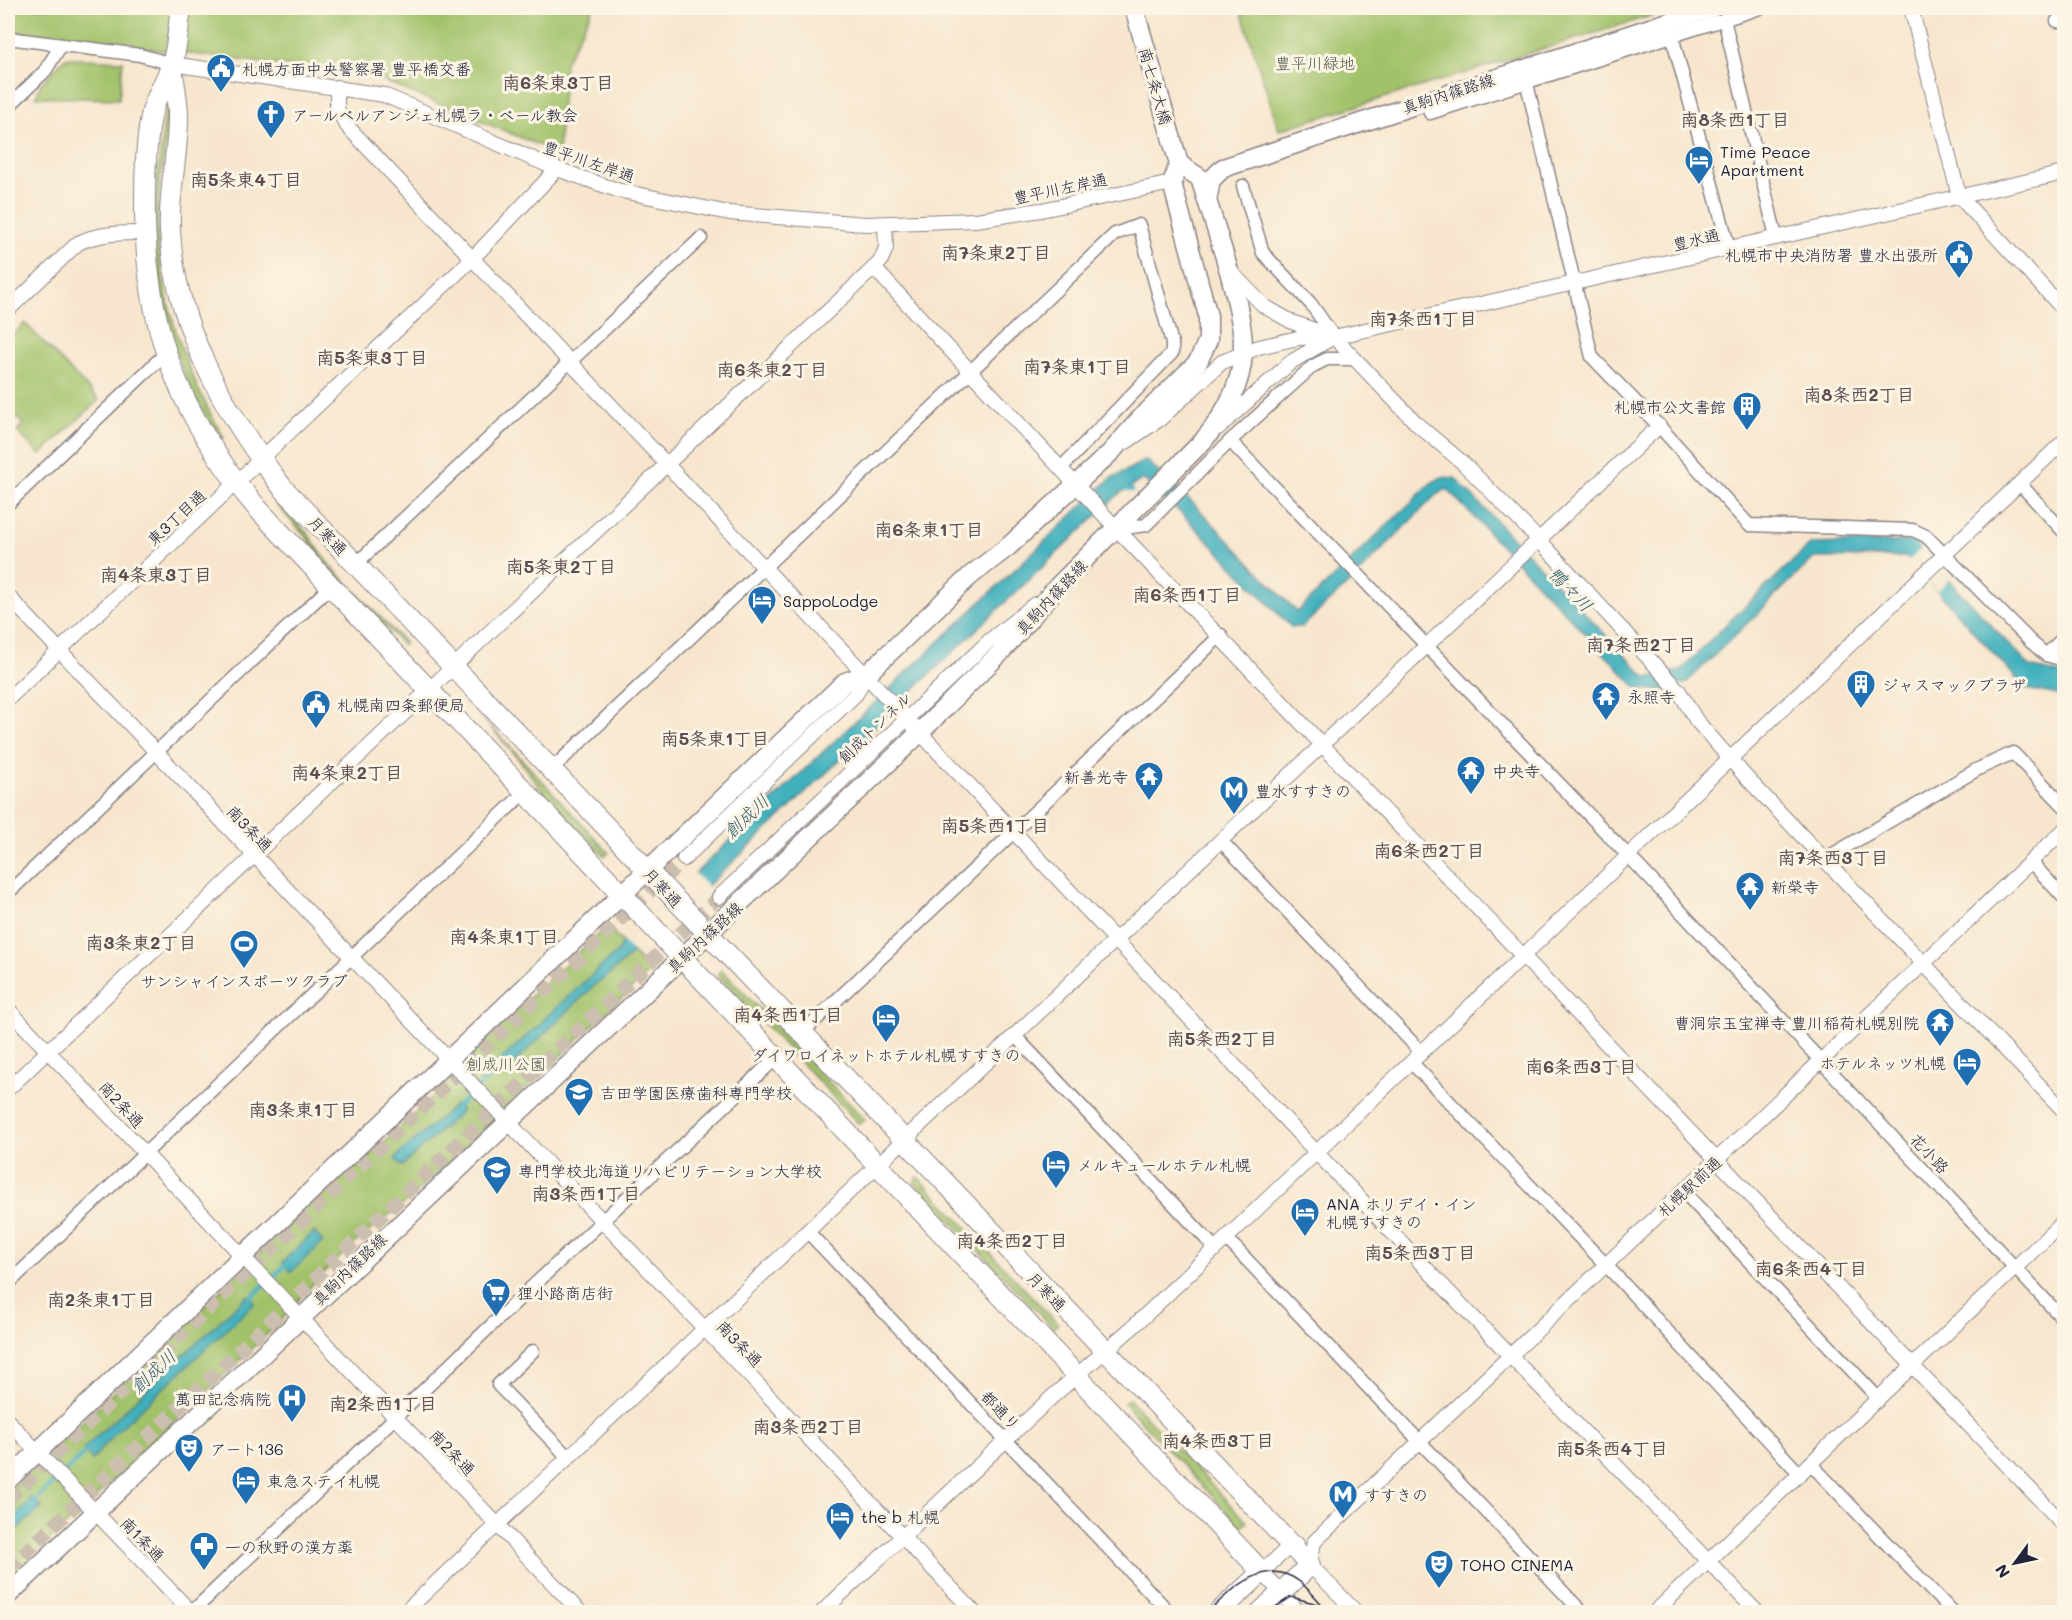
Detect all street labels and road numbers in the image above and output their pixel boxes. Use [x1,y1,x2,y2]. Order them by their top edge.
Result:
street label: 南七条大橋 [1135,45,1177,127]
street label: 真駒内篠路線 [1399,68,1497,118]
street label: 豊平川左岸通 [540,135,638,187]
street label: 豊平川左岸通 [1011,168,1109,208]
street label: 豊水通 [1670,223,1722,255]
street label: 東3丁目通 [142,484,210,550]
street label: 月寒通 [304,510,352,560]
street label: 真駒内篠路線 [1011,555,1091,639]
street label: 創成トンネル [833,687,915,767]
street label: 南3条通 [223,800,277,856]
street label: 月寒通 [639,862,687,912]
street label: 真駒内篠路線 [662,897,746,977]
street label: 南2条通 [95,1076,149,1132]
street label: 花小路 [1906,1128,1954,1178]
street label: 札幌駅前通 [1653,1151,1725,1221]
street label: 真駒内篠路線 [307,1228,391,1310]
street label: 月寒通 [1023,1266,1071,1316]
street label: 南3条通 [713,1315,767,1371]
street label: 都通り [977,1385,1025,1435]
street label: 南2条通 [426,1424,480,1480]
street label: 南1条通 [116,1512,170,1566]

